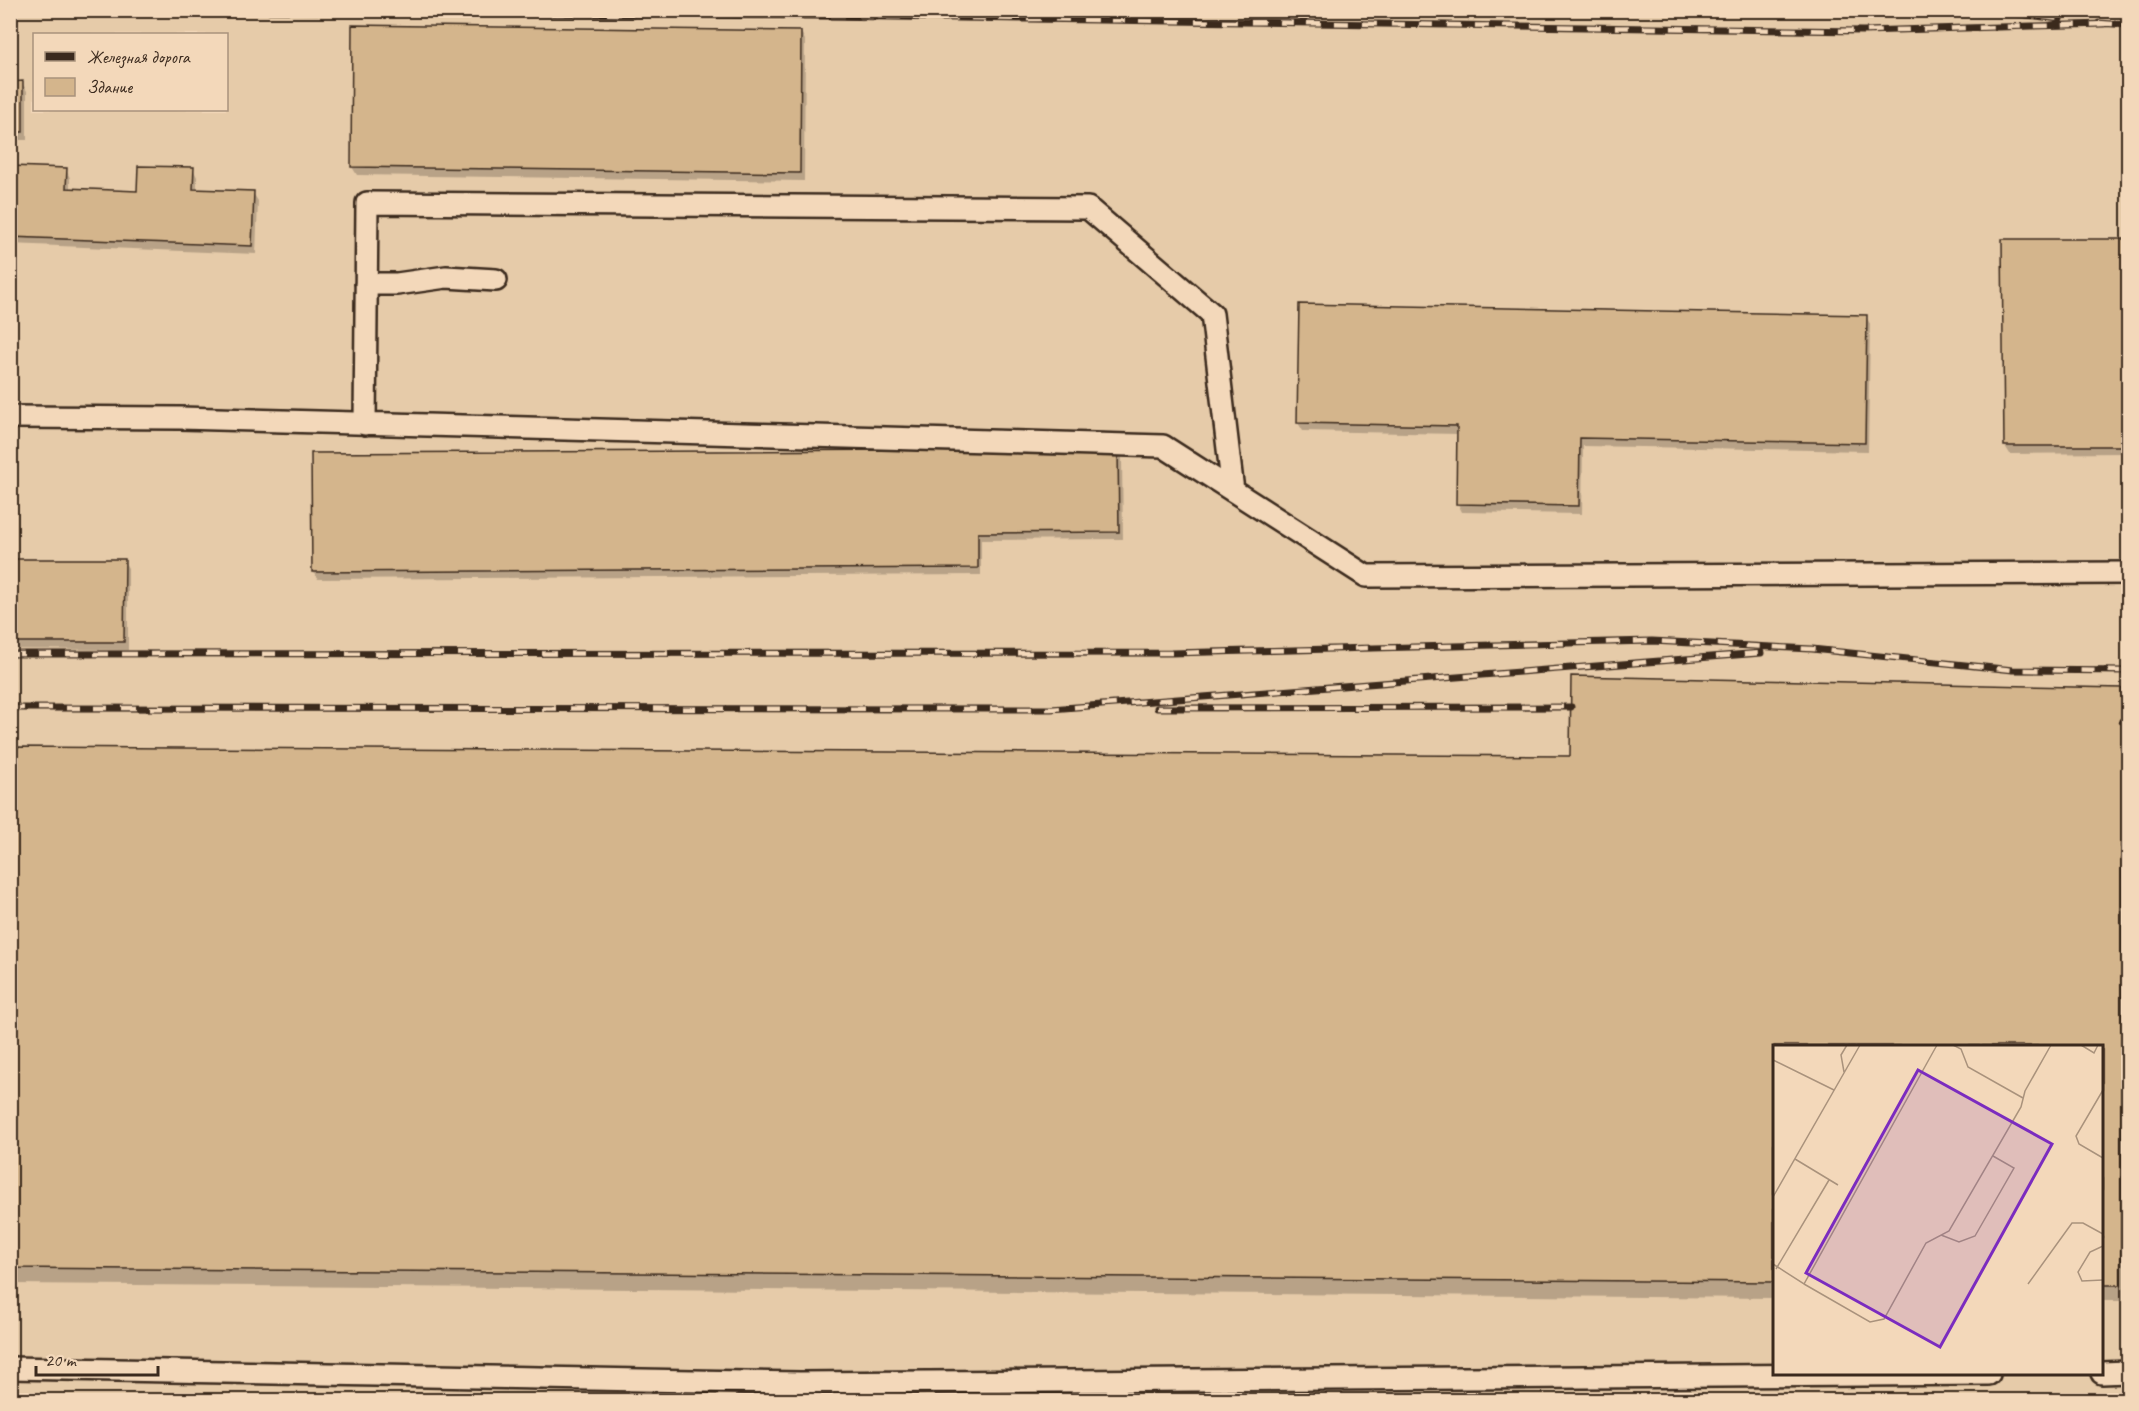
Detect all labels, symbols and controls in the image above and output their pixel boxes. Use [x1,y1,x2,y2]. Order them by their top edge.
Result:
legend [33,33,228,111]
text: Железная дорога [87,46,191,69]
text: Здание [87,76,133,98]
inset map [1773,1045,2103,1375]
scale bar [36,1339,158,1377]
text: 20 m [45,1349,78,1371]

